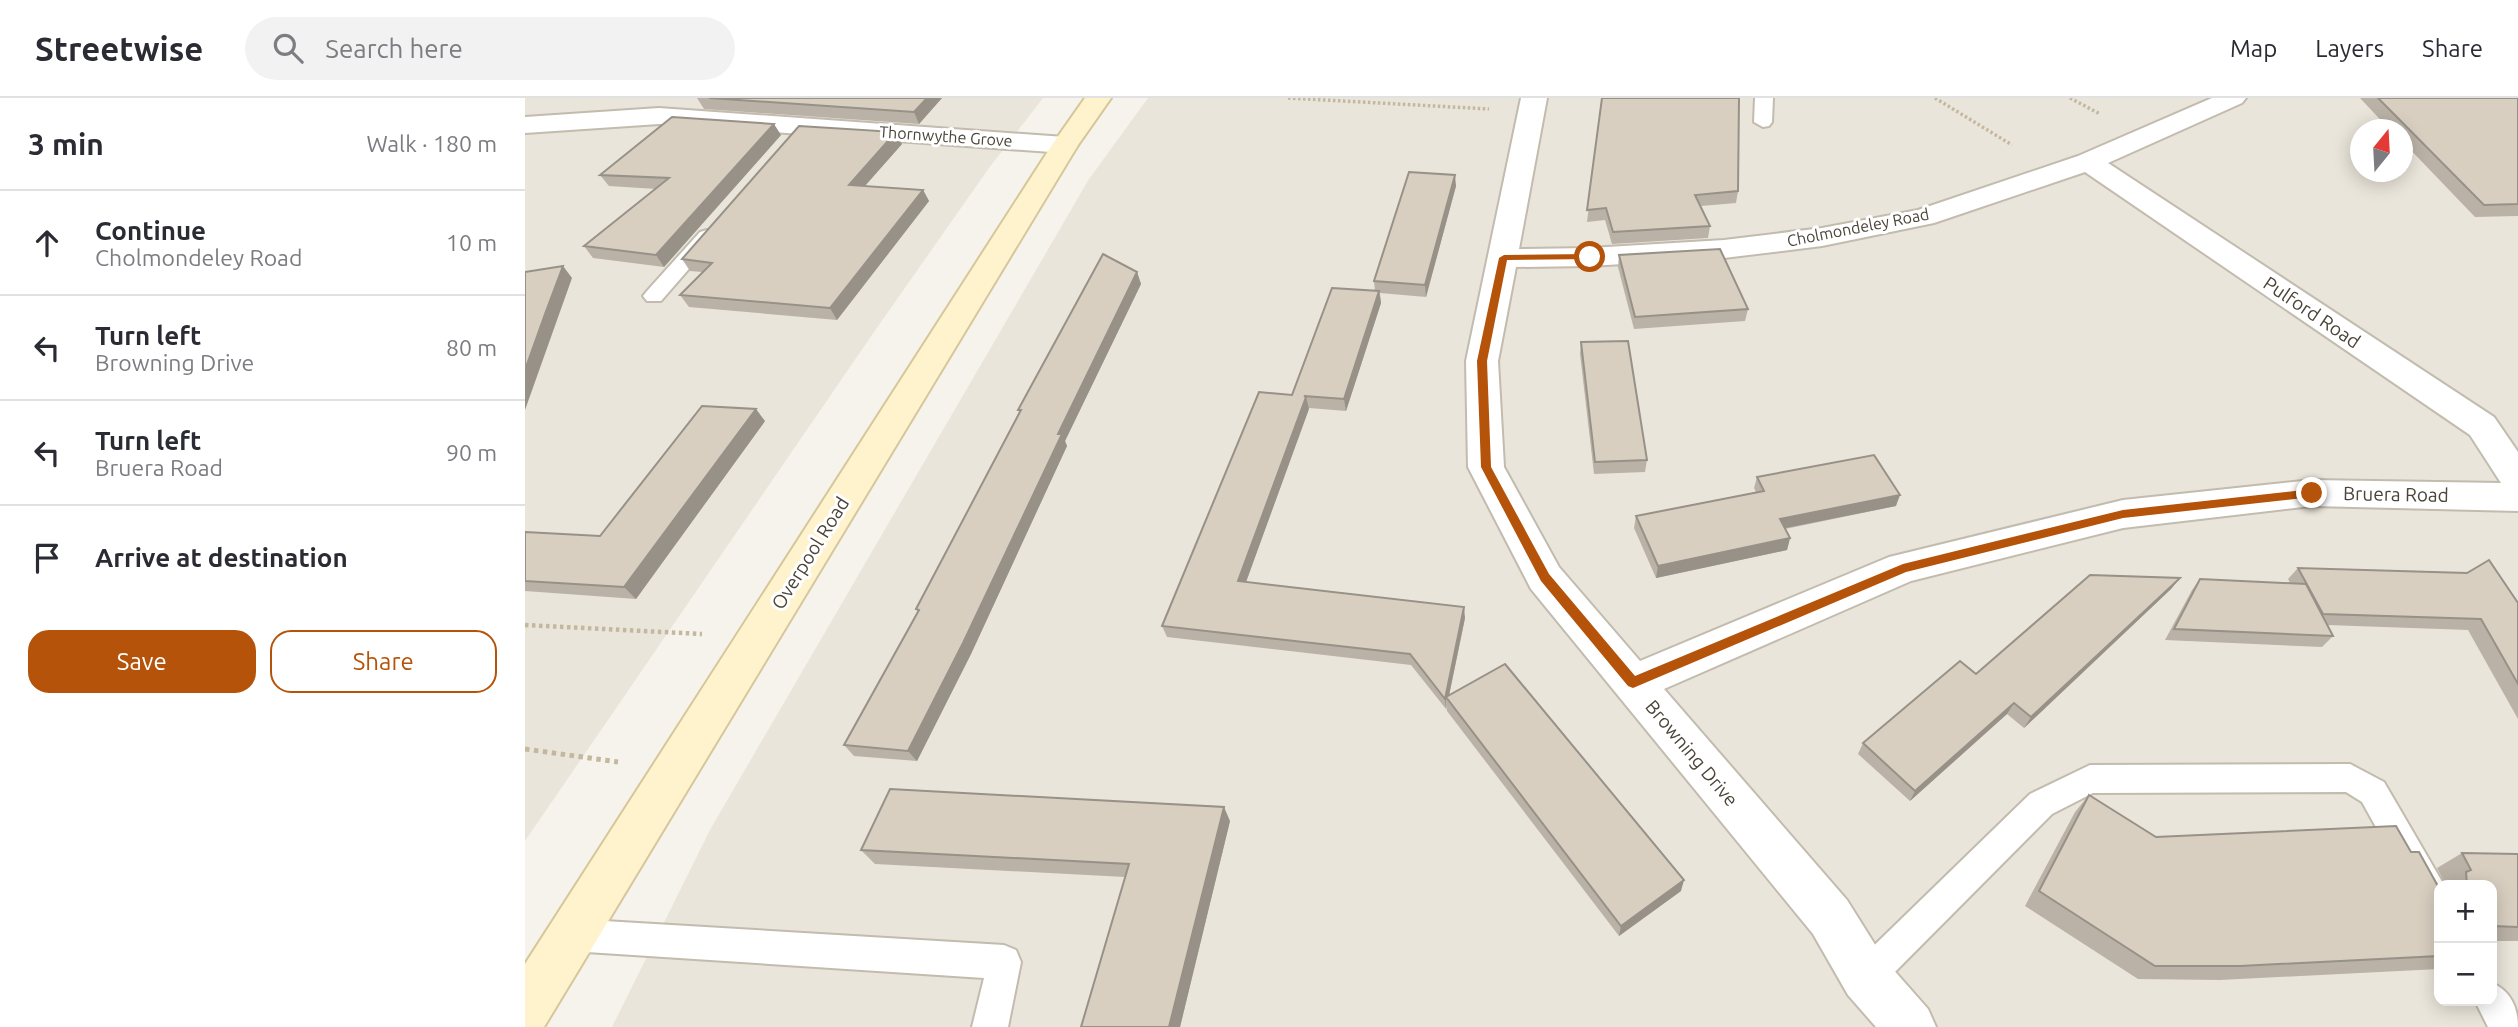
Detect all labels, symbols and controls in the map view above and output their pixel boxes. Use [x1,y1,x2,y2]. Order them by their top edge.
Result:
search box [245,17,735,80]
icon: search [269,29,307,67]
text: Streetwise [35,30,203,67]
text: Search here [325,34,463,63]
text: Map [2230,35,2277,62]
text: Layers [2315,35,2384,62]
text: Share [2422,35,2483,62]
north arrow [2350,119,2413,182]
street label: Thornwythe Grove [879,122,1013,150]
text: 3 min [28,127,104,161]
text: Walk · 180 m [366,131,497,156]
street label: Cholmondeley Road [1785,204,1931,250]
text: Continue [95,216,206,245]
icon: ahead [28,224,66,262]
text: 10 m [446,230,497,255]
route start [1574,241,1605,272]
text: Cholmondeley Road [95,245,302,270]
street label: Pulford Road [2259,272,2365,352]
text: Turn left [95,321,201,350]
icon: left [28,329,66,367]
text: 80 m [446,335,497,360]
text: Browning Drive [95,350,254,375]
text: Turn left [95,426,201,455]
icon: left [28,434,66,472]
text: 90 m [446,440,497,465]
text: Bruera Road [95,455,223,480]
route end [2296,477,2327,508]
street label: Bruera Road [2343,482,2449,506]
street label: Overpool Road [767,493,853,613]
icon: arrive [28,539,66,577]
text: Arrive at destination [95,543,348,572]
button: Save [28,630,256,693]
button: Share [270,630,497,693]
street label: Browning Drive [1641,696,1743,810]
map controls [2434,880,2497,1006]
button: + [2434,880,2497,943]
button: − [2434,943,2497,1006]

